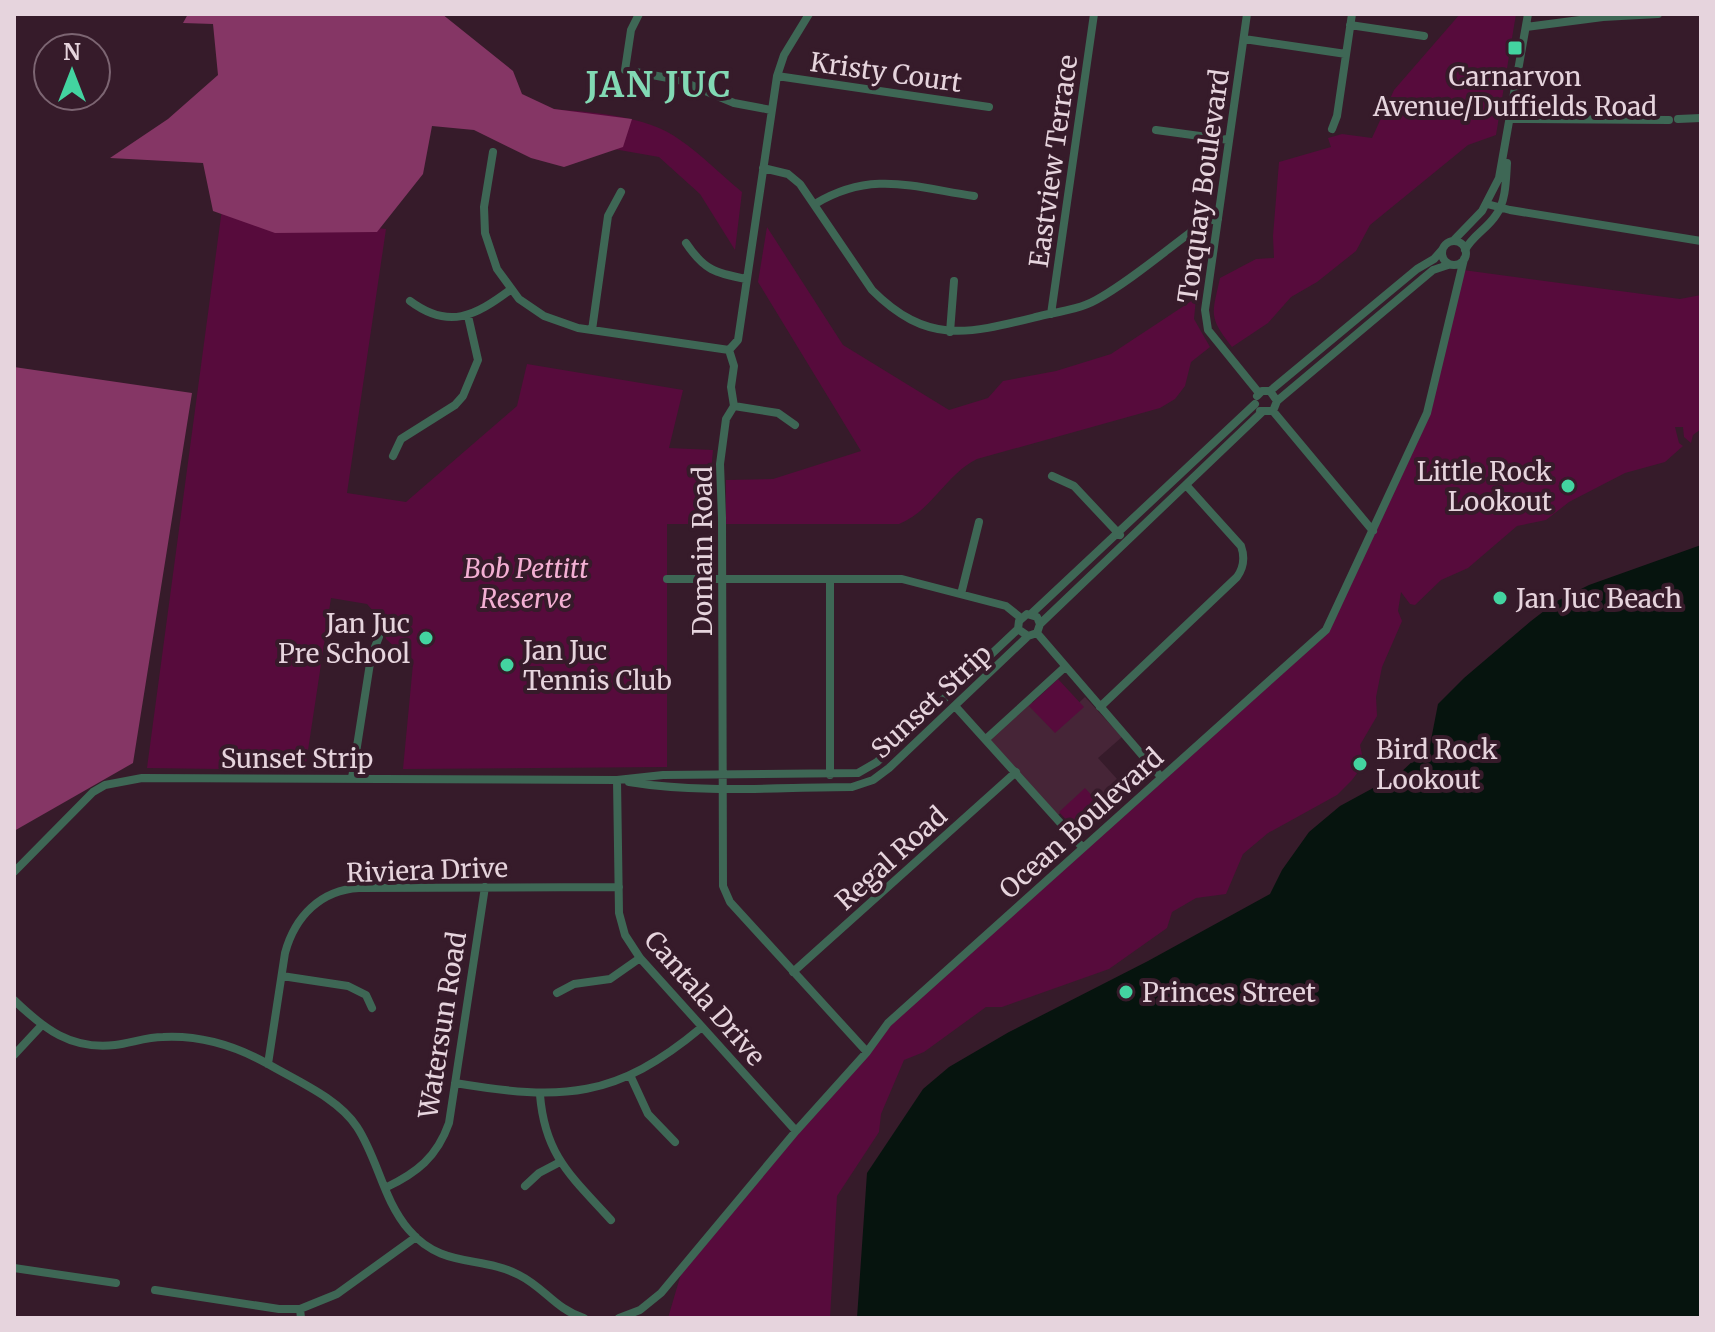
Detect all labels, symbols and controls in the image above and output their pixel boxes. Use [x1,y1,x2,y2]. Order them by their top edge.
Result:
north arrow [32,32,112,112]
text: N [63,38,81,66]
marker: Carnarvon Avenue/Duffields Road [1506,39,1524,57]
street label: Kristy Court [808,45,964,99]
street label: Eastview Terrace [1022,53,1084,269]
place label: Carnarvon Avenue/Duffields Road [1372,60,1657,123]
district label: JAN JUC [584,64,733,106]
street label: Torquay Boulevard [1170,67,1236,305]
place label: Little Rock Lookout [1417,455,1553,518]
street label: Domain Road [686,466,719,636]
marker: Little Rock Lookout [1559,477,1577,495]
park label: Bob Pettitt Reserve [464,552,589,615]
place label: Jan Juc Beach [1515,582,1682,615]
marker: Jan Juc Beach [1491,589,1509,607]
place label: Jan Juc Pre School [278,607,410,670]
marker: Jan Juc Pre School [417,629,435,647]
place label: Jan Juc Tennis Club [522,634,672,697]
street label: Sunset Strip [864,637,998,765]
marker: Jan Juc Tennis Club [498,656,516,674]
place label: Bird Rock Lookout [1376,733,1498,796]
street label: Ocean Boulevard [992,740,1170,905]
street label: Sunset Strip [221,742,373,775]
marker: Bird Rock Lookout [1351,755,1369,773]
street label: Regal Road [828,799,954,917]
street label: Riviera Drive [346,851,508,889]
street label: Cantala Drive [637,924,773,1072]
street label: Watersun Road [411,929,473,1122]
place label: Princes Street [1142,976,1316,1009]
marker: Princes Street [1117,983,1135,1001]

